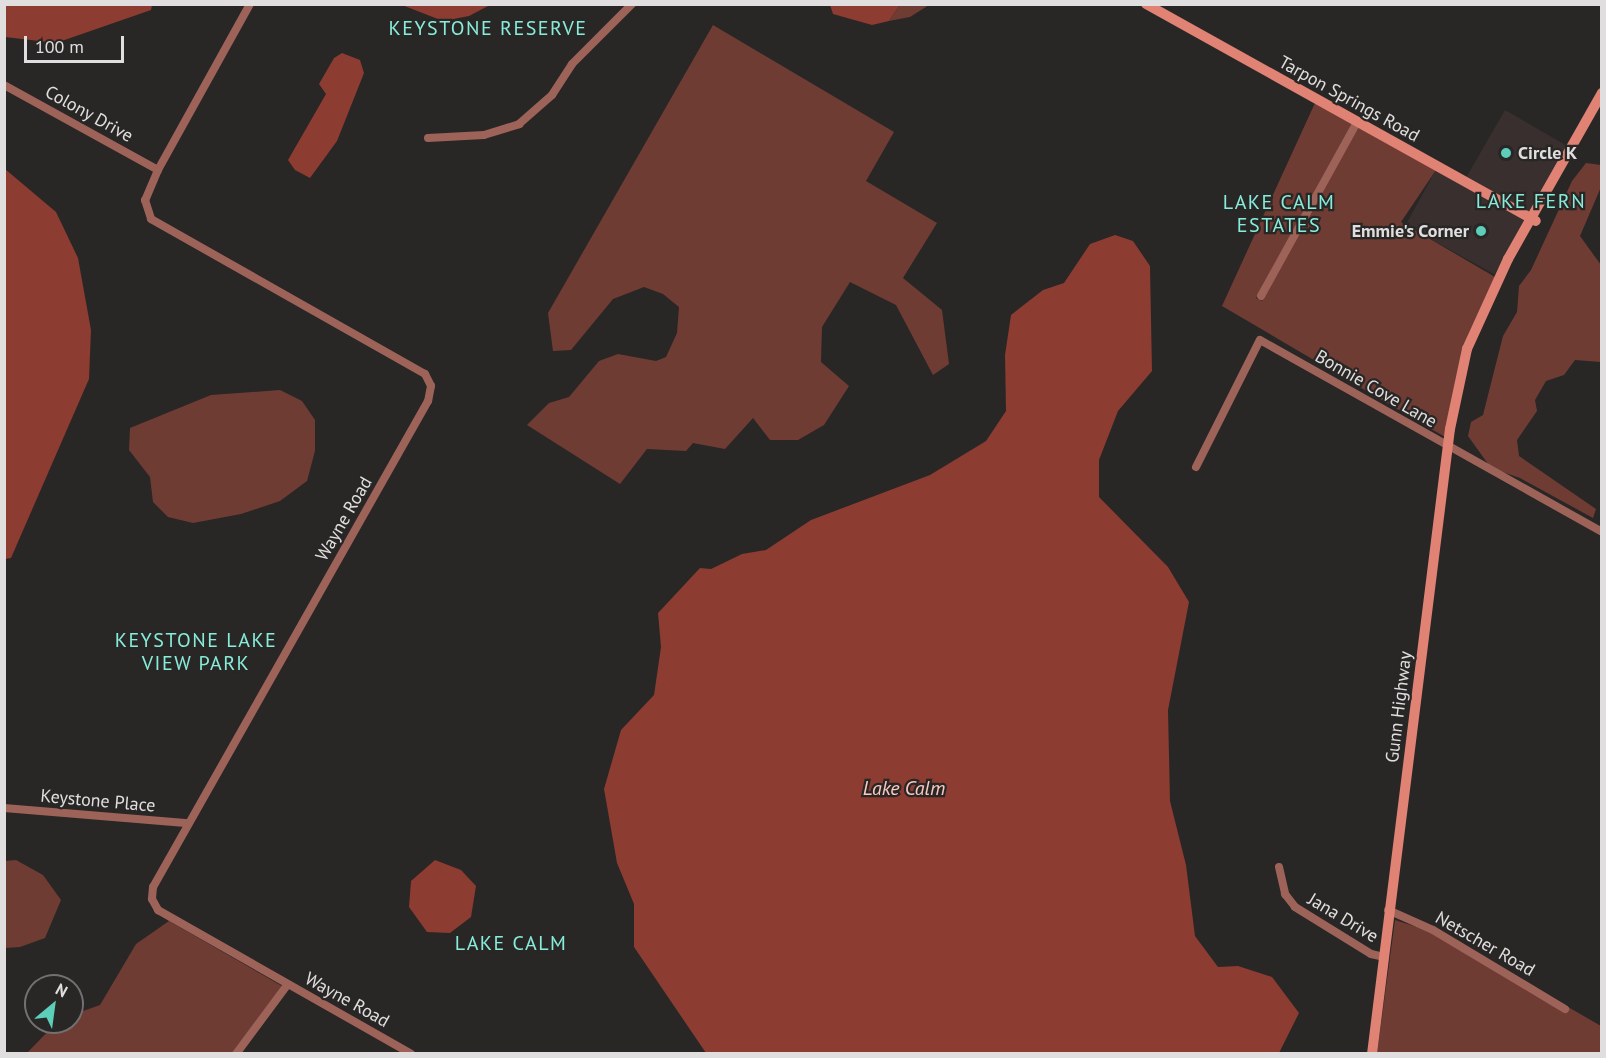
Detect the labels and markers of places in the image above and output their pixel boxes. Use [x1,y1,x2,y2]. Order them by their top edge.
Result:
place label: Circle K [1518,142,1577,164]
marker: Circle K [1499,146,1513,160]
place label: Emmie's Corner [1351,220,1469,242]
marker: Emmie's Corner [1474,224,1488,238]

